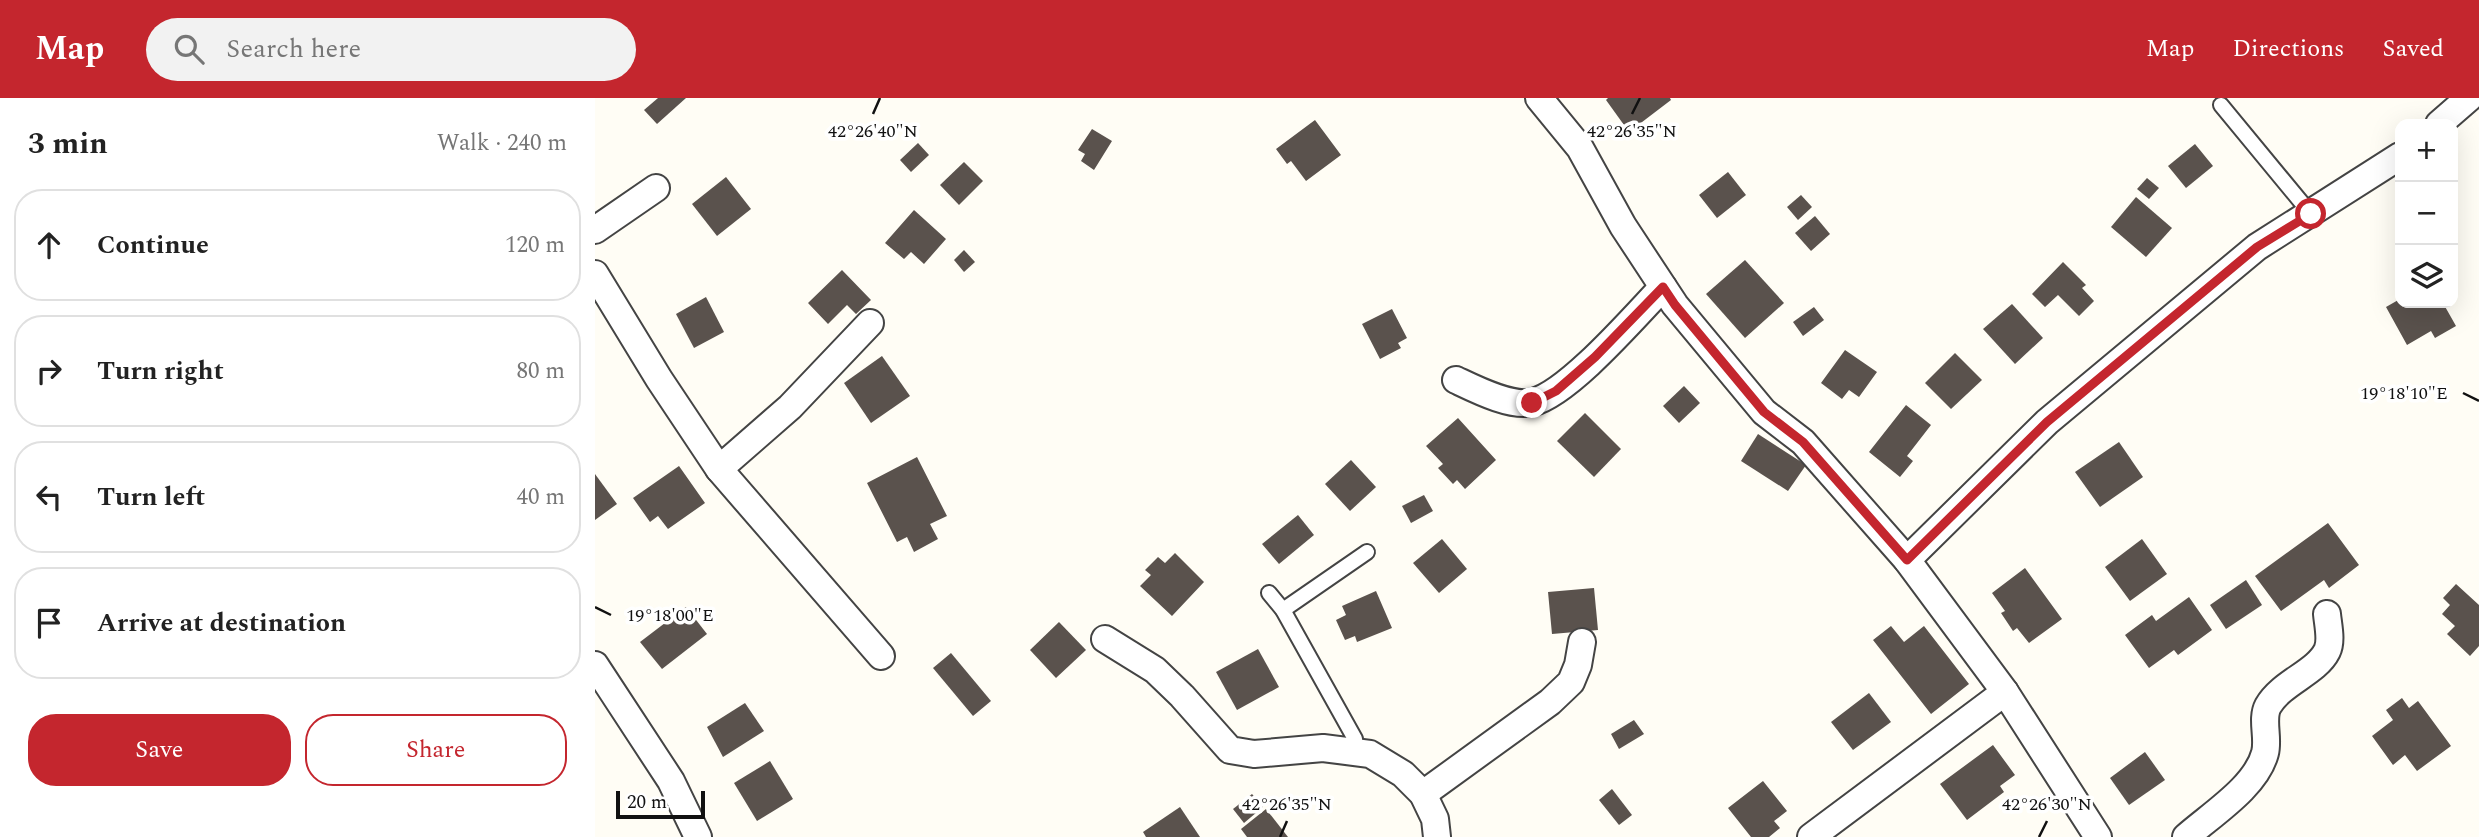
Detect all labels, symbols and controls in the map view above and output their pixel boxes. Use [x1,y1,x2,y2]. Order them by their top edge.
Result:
search box [146,18,636,81]
text: Map [35,24,104,74]
text: Search here [226,29,361,69]
icon: search [170,30,208,68]
text: Map [2146,31,2194,67]
text: Directions [2232,31,2344,67]
text: Saved [2382,31,2444,67]
text: 42°26'40"N [828,118,918,145]
text: 42°26'35"N [1587,118,1677,145]
map controls [2395,119,2458,308]
button: + [2395,119,2458,182]
text: 3 min [28,121,108,167]
text: Walk · 240 m [437,126,567,161]
button: − [2395,182,2458,245]
route start [2295,198,2326,229]
text: Continue [97,225,209,265]
icon: ahead [30,226,68,264]
text: 120 m [505,228,565,263]
button: layers [2395,245,2458,308]
text: Turn right [97,351,224,391]
icon: right [30,352,68,390]
text: 80 m [516,354,565,389]
text: 19°18'10"E [2360,380,2448,407]
route end [1516,387,1547,418]
text: Turn left [97,477,205,517]
icon: left [30,478,68,516]
text: 40 m [516,480,565,515]
text: 19°18'00"E [626,602,714,629]
text: Arrive at destination [97,603,346,643]
icon: arrive [30,604,68,642]
button: Save [28,714,291,786]
button: Share [305,714,567,786]
scale bar [616,788,705,820]
text: 20 m [627,788,667,817]
text: 42°26'35"N [1242,791,1332,818]
text: 42°26'30"N [2002,791,2092,818]

